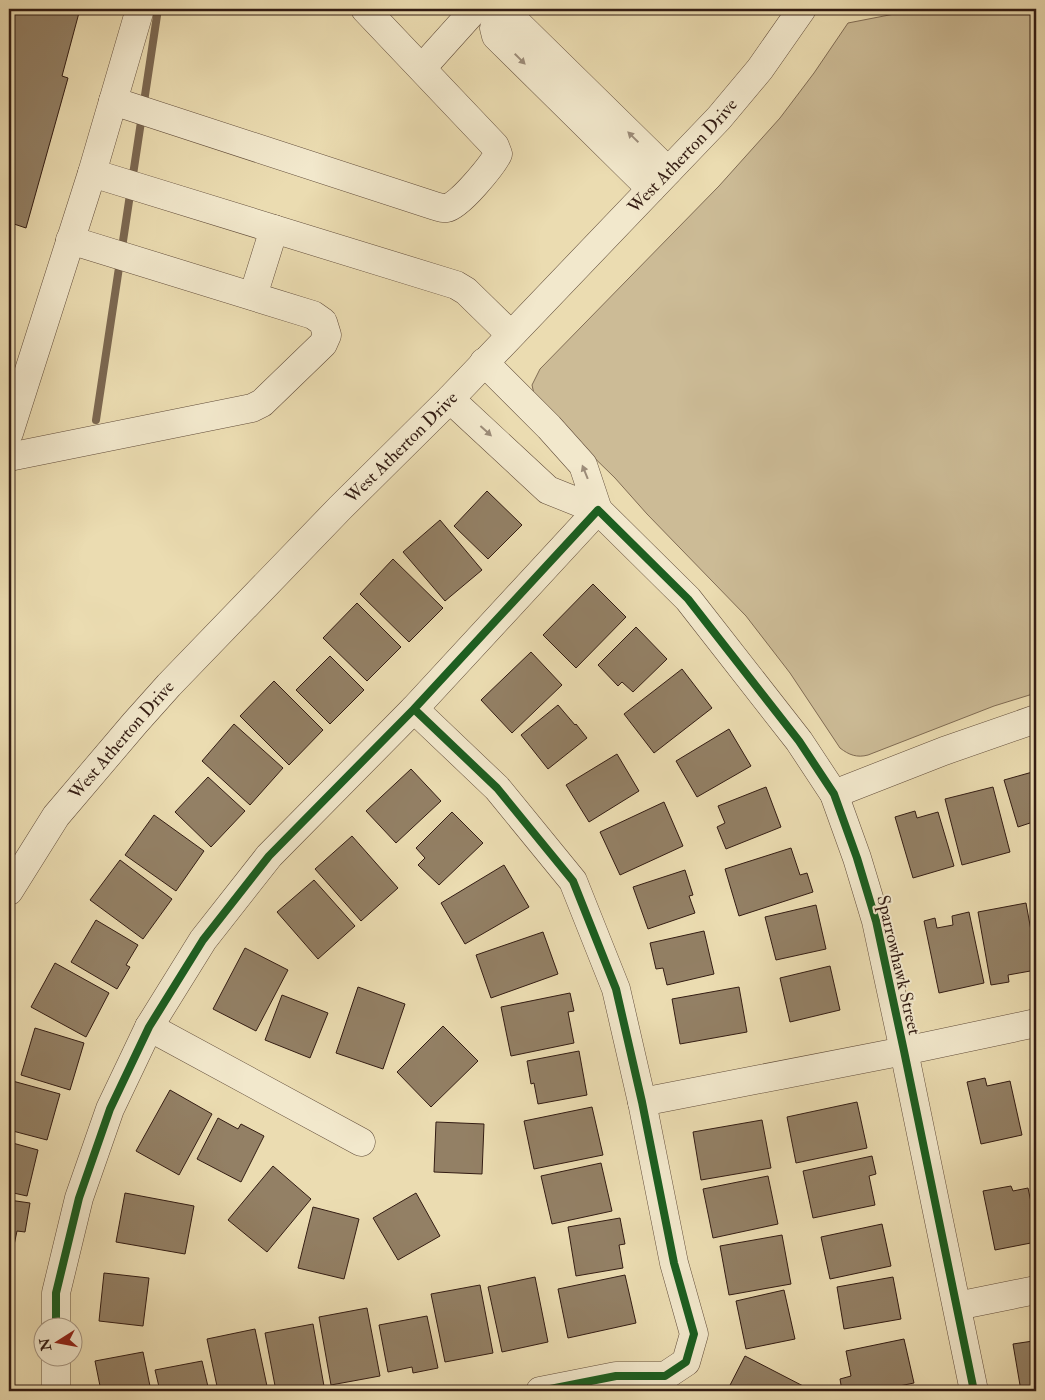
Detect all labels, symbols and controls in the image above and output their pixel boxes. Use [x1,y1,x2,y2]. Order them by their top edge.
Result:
one-way arrow [514,53,526,65]
street label: West Atherton Drive [622,93,743,219]
one-way arrow [628,131,640,143]
street label: West Atherton Drive [340,386,463,509]
one-way arrow [479,426,492,437]
one-way arrow [581,464,589,479]
street label: West Atherton Drive [64,676,180,805]
street label: Sparrowhawk Street [871,893,926,1038]
north arrow [32,1318,82,1368]
text: N [36,1336,55,1353]

